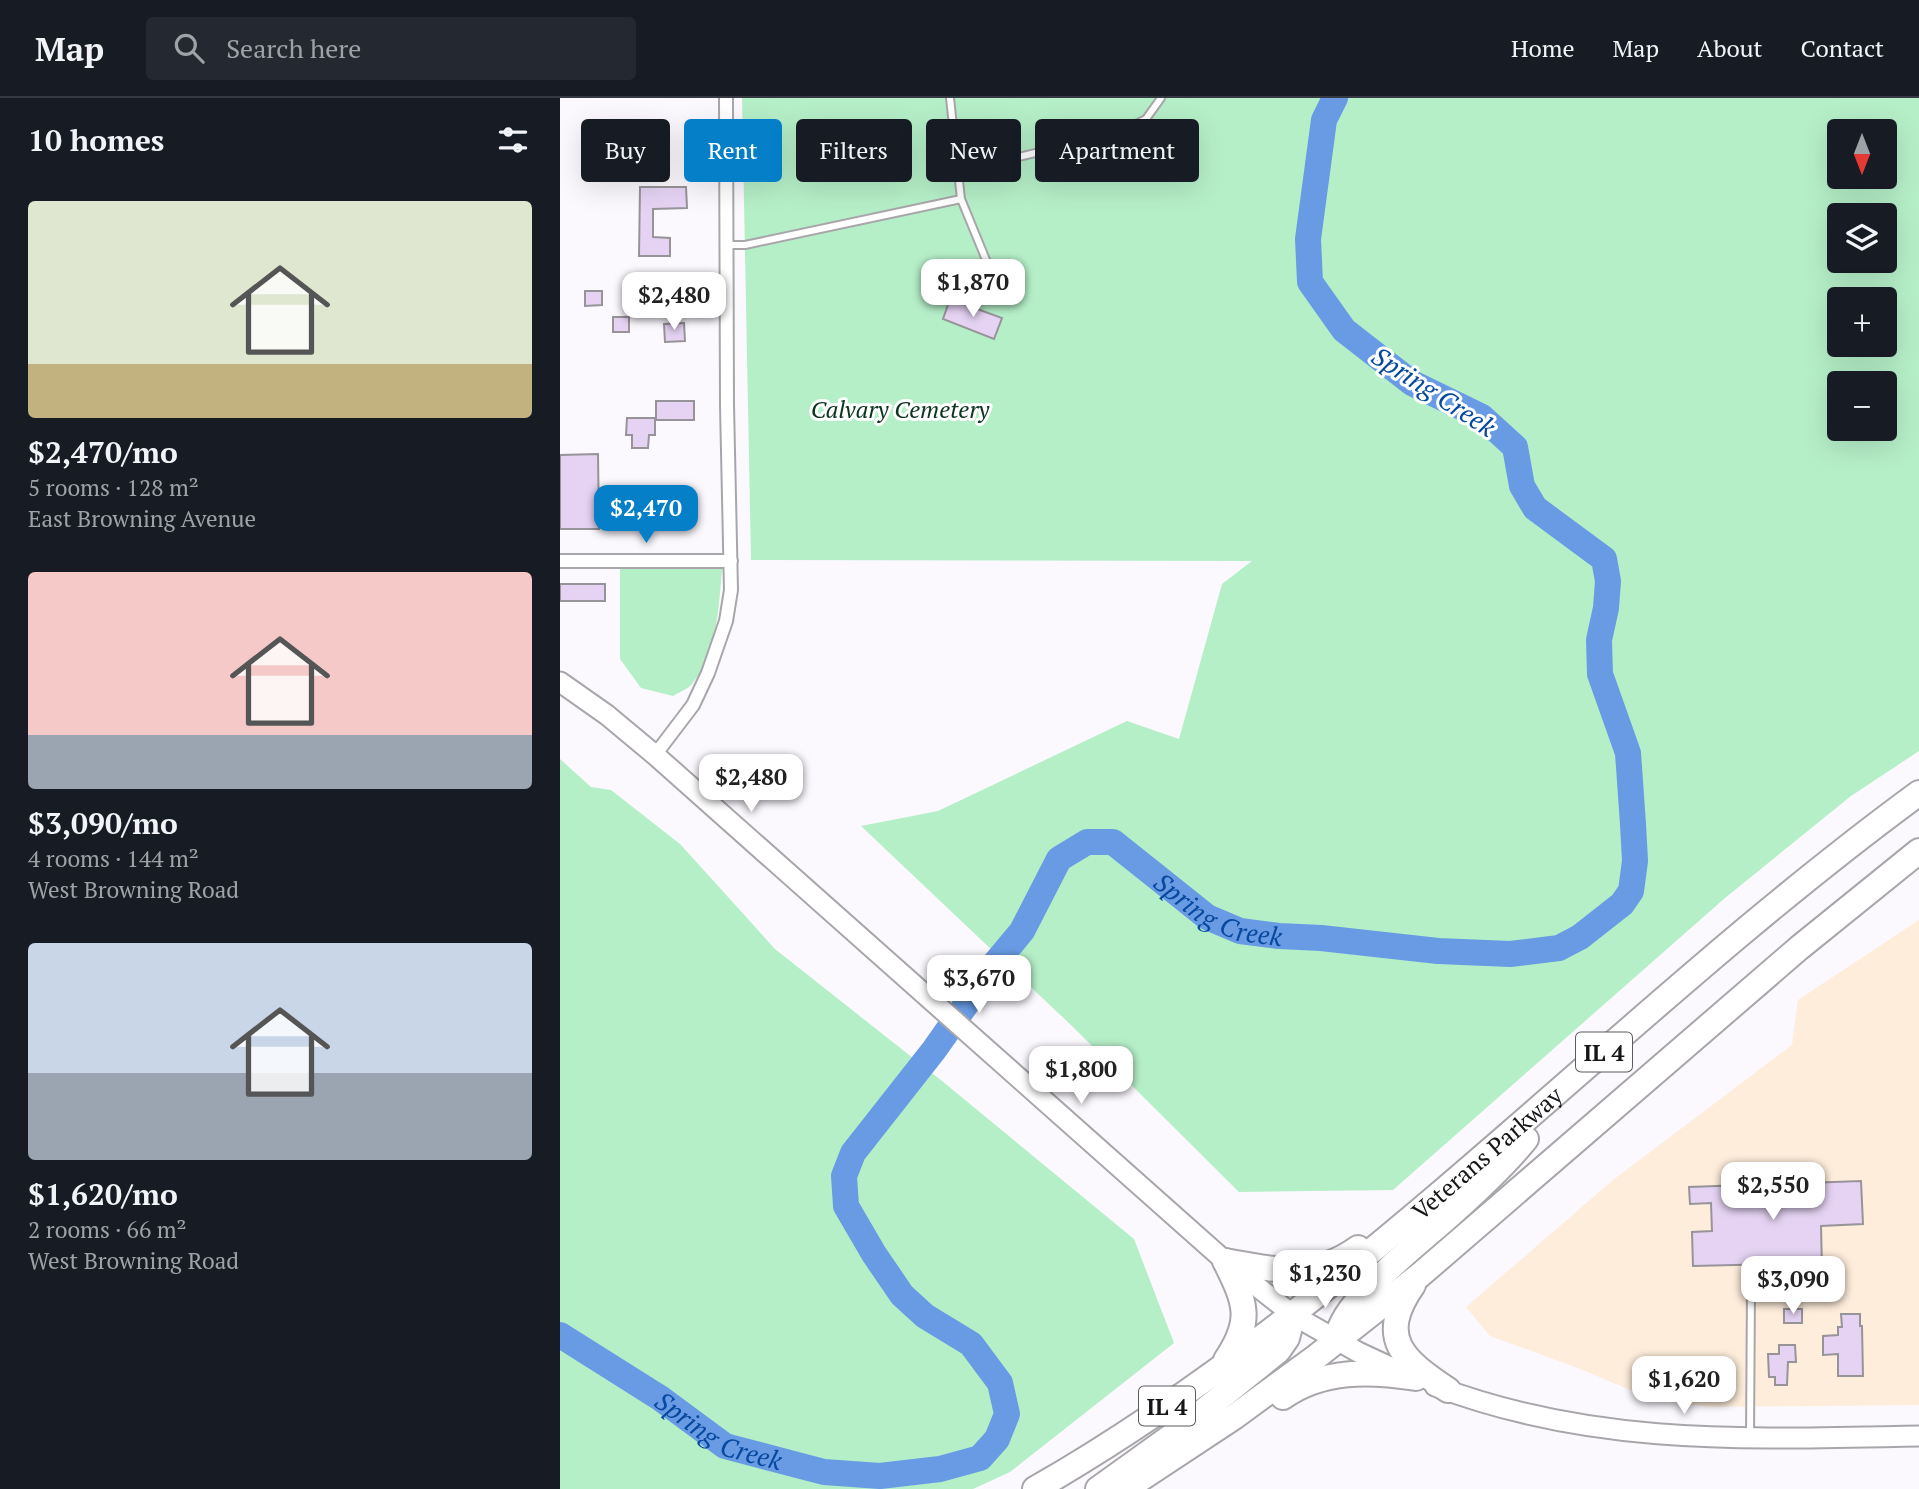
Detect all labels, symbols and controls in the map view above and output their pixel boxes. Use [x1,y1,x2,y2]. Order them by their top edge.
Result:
search box [146,17,636,80]
text: Map [35,27,104,70]
icon: search [170,29,208,67]
text: Search here [226,31,361,65]
text: Home [1511,32,1575,64]
text: Map [1613,32,1659,64]
text: About [1697,32,1763,64]
text: Contact [1801,32,1884,64]
chip: Buy [581,119,670,182]
chip: Rent [684,119,782,182]
chip: Filters [796,119,912,182]
chip: New [926,119,1021,182]
chip: Apartment [1035,119,1199,182]
north arrow [1827,119,1897,189]
map controls [1827,119,1897,441]
text: 10 homes [28,120,164,160]
icon: filters [494,121,532,159]
button: layers [1827,203,1897,273]
icon: home [217,247,343,373]
pin: $1,870 [916,260,1030,319]
text: $1,870 [937,266,1009,297]
pin: $2,480 [617,272,731,332]
text: $2,480 [638,279,710,310]
button: + [1827,287,1897,357]
water label: Spring Creek [1366,338,1503,444]
button: − [1827,371,1897,441]
park label: Calvary Cemetery [811,393,990,425]
text: $2,470/mo [28,432,178,472]
text: 5 rooms · 128 m² [28,472,199,503]
pin: $2,470 [589,486,703,545]
text: $2,470 [610,492,682,523]
text: East Browning Avenue [28,503,256,534]
icon: home [217,618,343,744]
pin: $2,480 [694,754,808,814]
text: $2,480 [715,761,787,792]
text: $3,090/mo [28,803,178,843]
text: 4 rooms · 144 m² [28,843,199,874]
water label: Spring Creek [1147,865,1285,953]
text: West Browning Road [28,874,239,905]
pin: $3,670 [922,956,1036,1015]
text: $3,670 [943,962,1015,993]
icon: home [217,989,343,1115]
road number: IL 4 [1576,1032,1632,1071]
pin: $1,800 [1024,1046,1138,1106]
text: $1,800 [1045,1053,1117,1084]
street label: Veterans Parkway [1405,1079,1569,1227]
pin: $2,550 [1716,1162,1830,1222]
text: $2,550 [1737,1169,1809,1200]
text: $1,620/mo [28,1174,178,1214]
text: 2 rooms · 66 m² [28,1214,187,1245]
text: West Browning Road [28,1245,239,1276]
pin: $1,230 [1268,1250,1382,1310]
pin: $3,090 [1736,1256,1850,1316]
text: $1,230 [1289,1257,1361,1288]
text: $3,090 [1757,1263,1829,1294]
pin: $1,620 [1627,1356,1741,1416]
text: $1,620 [1648,1363,1720,1394]
water label: Spring Creek [649,1383,786,1477]
road number: IL 4 [1139,1386,1195,1426]

